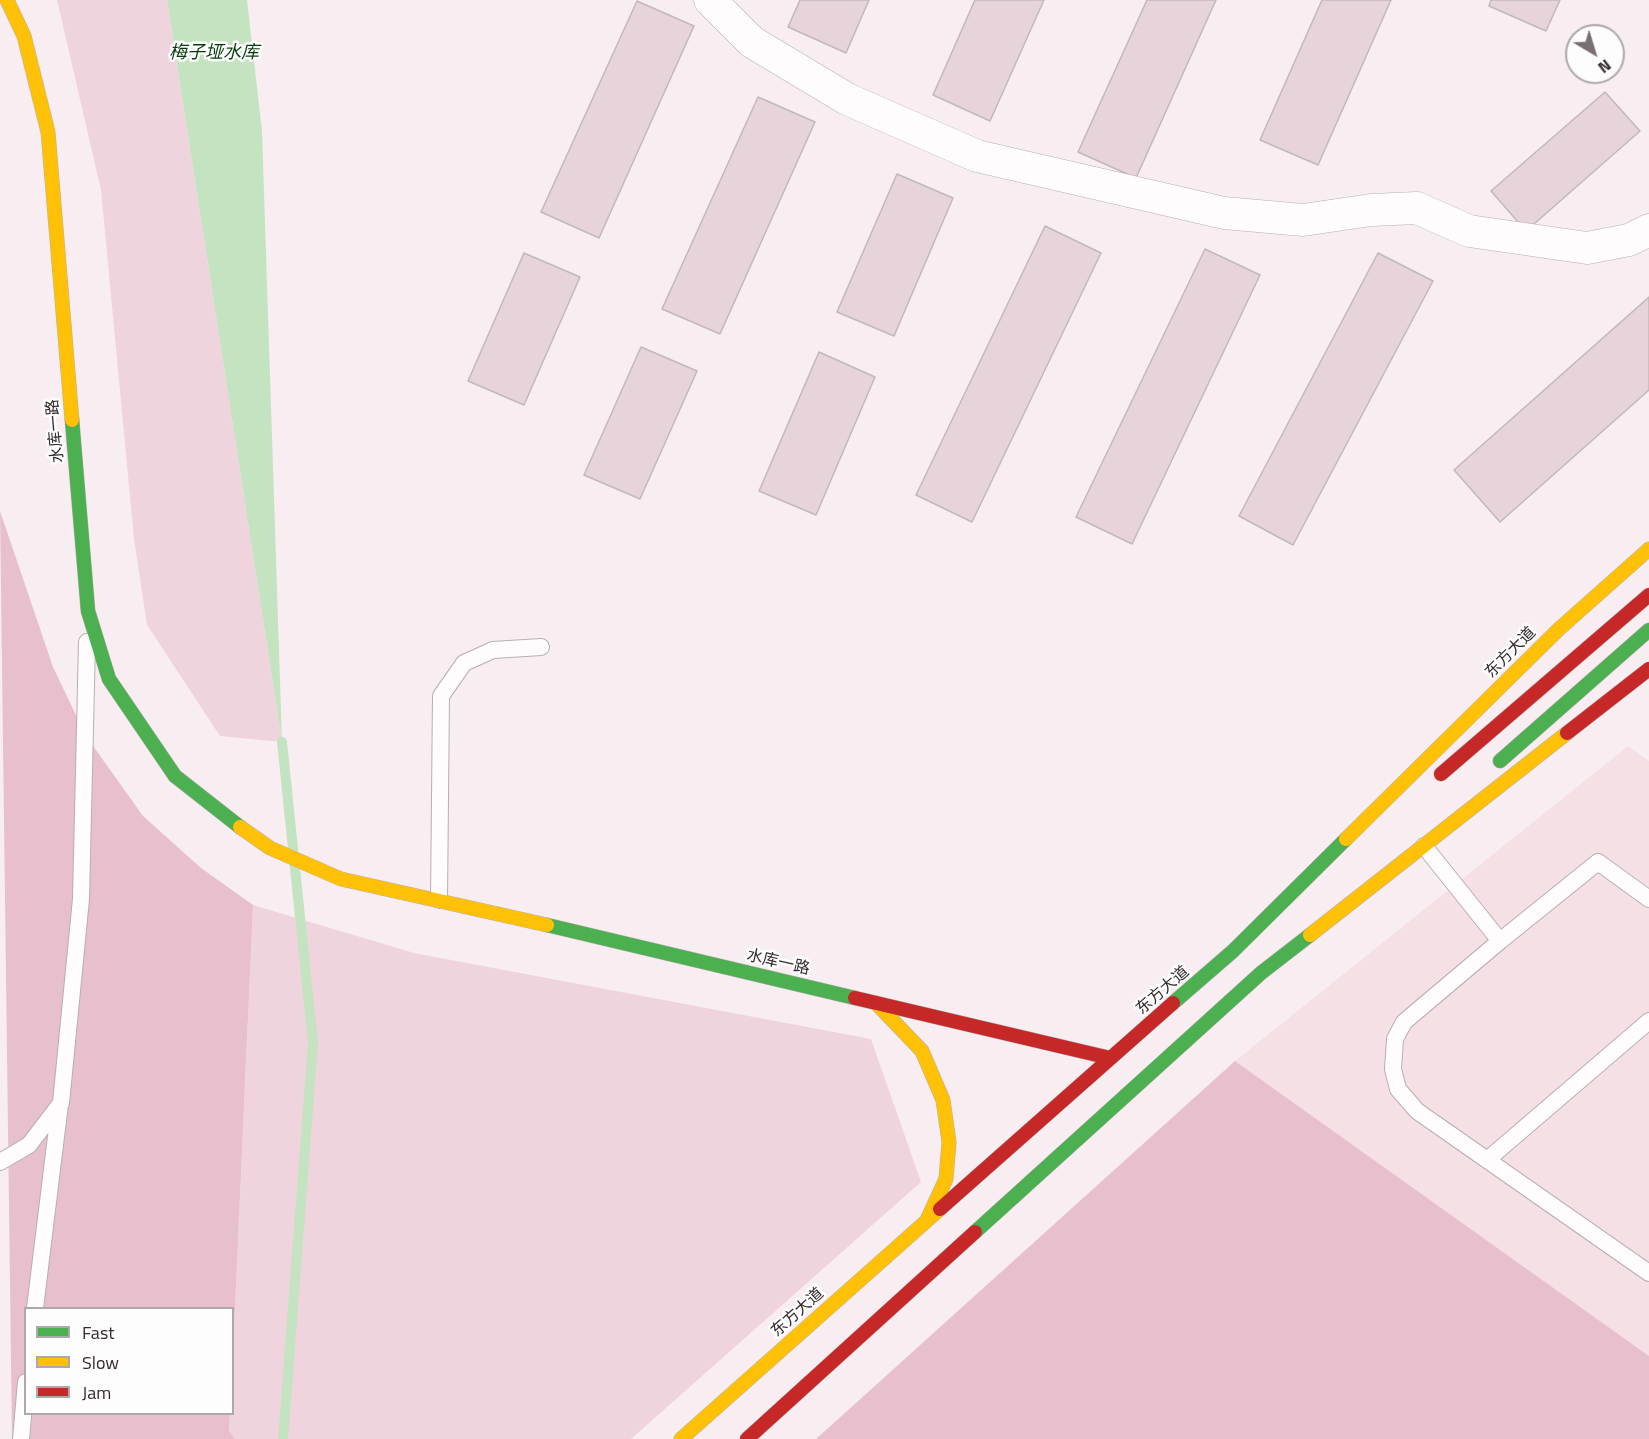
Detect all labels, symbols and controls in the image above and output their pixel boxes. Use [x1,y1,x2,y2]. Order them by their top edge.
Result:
north arrow [1565,24,1625,84]
water label: 梅子垭水库 [169,43,259,65]
text: N [1593,54,1617,79]
street label: 水库一路 [44,398,68,464]
street label: 东方大道 [1482,624,1540,682]
street label: 水库一路 [745,946,811,980]
street label: 东方大道 [1133,963,1193,1019]
street label: 东方大道 [768,1284,828,1342]
legend [24,1307,234,1415]
text: Fast [82,1319,115,1346]
text: Slow [82,1349,119,1376]
text: Jam [82,1379,111,1406]

